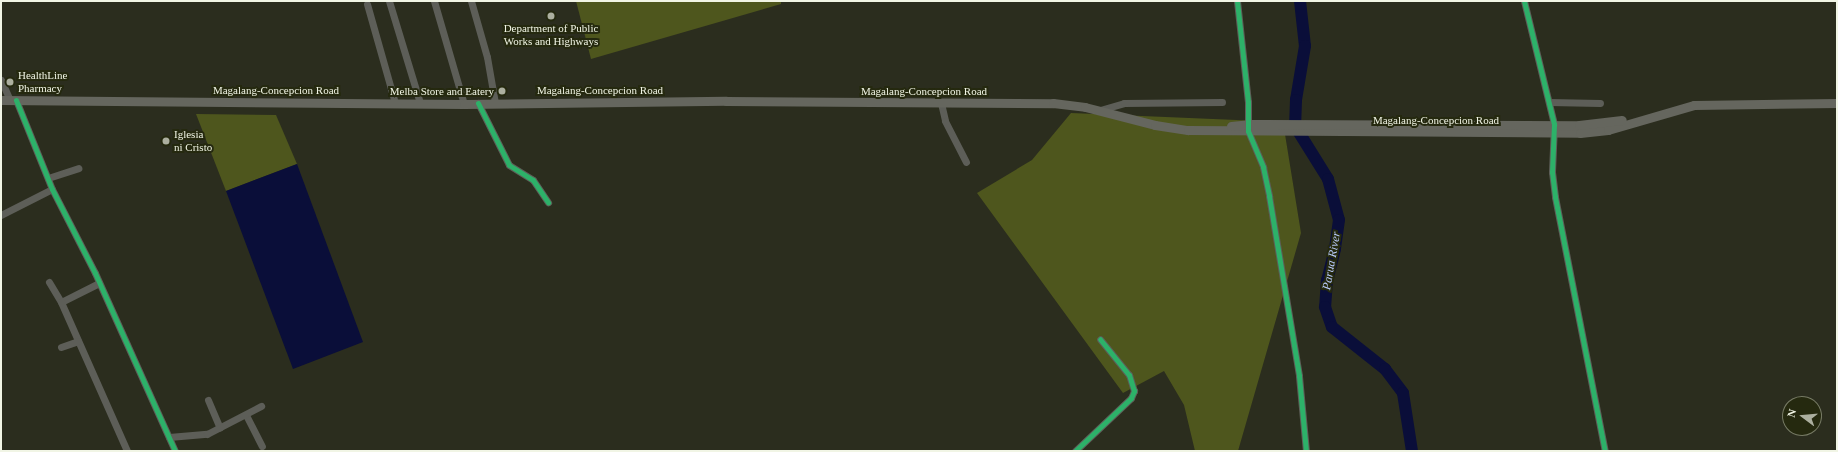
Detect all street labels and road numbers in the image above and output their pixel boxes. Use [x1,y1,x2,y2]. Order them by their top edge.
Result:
street label: Magalang-Concepcion Road [213,83,339,97]
street label: Magalang-Concepcion Road [537,83,663,97]
street label: Magalang-Concepcion Road [861,84,987,98]
street label: Magalang-Concepcion Road [1373,113,1499,127]

